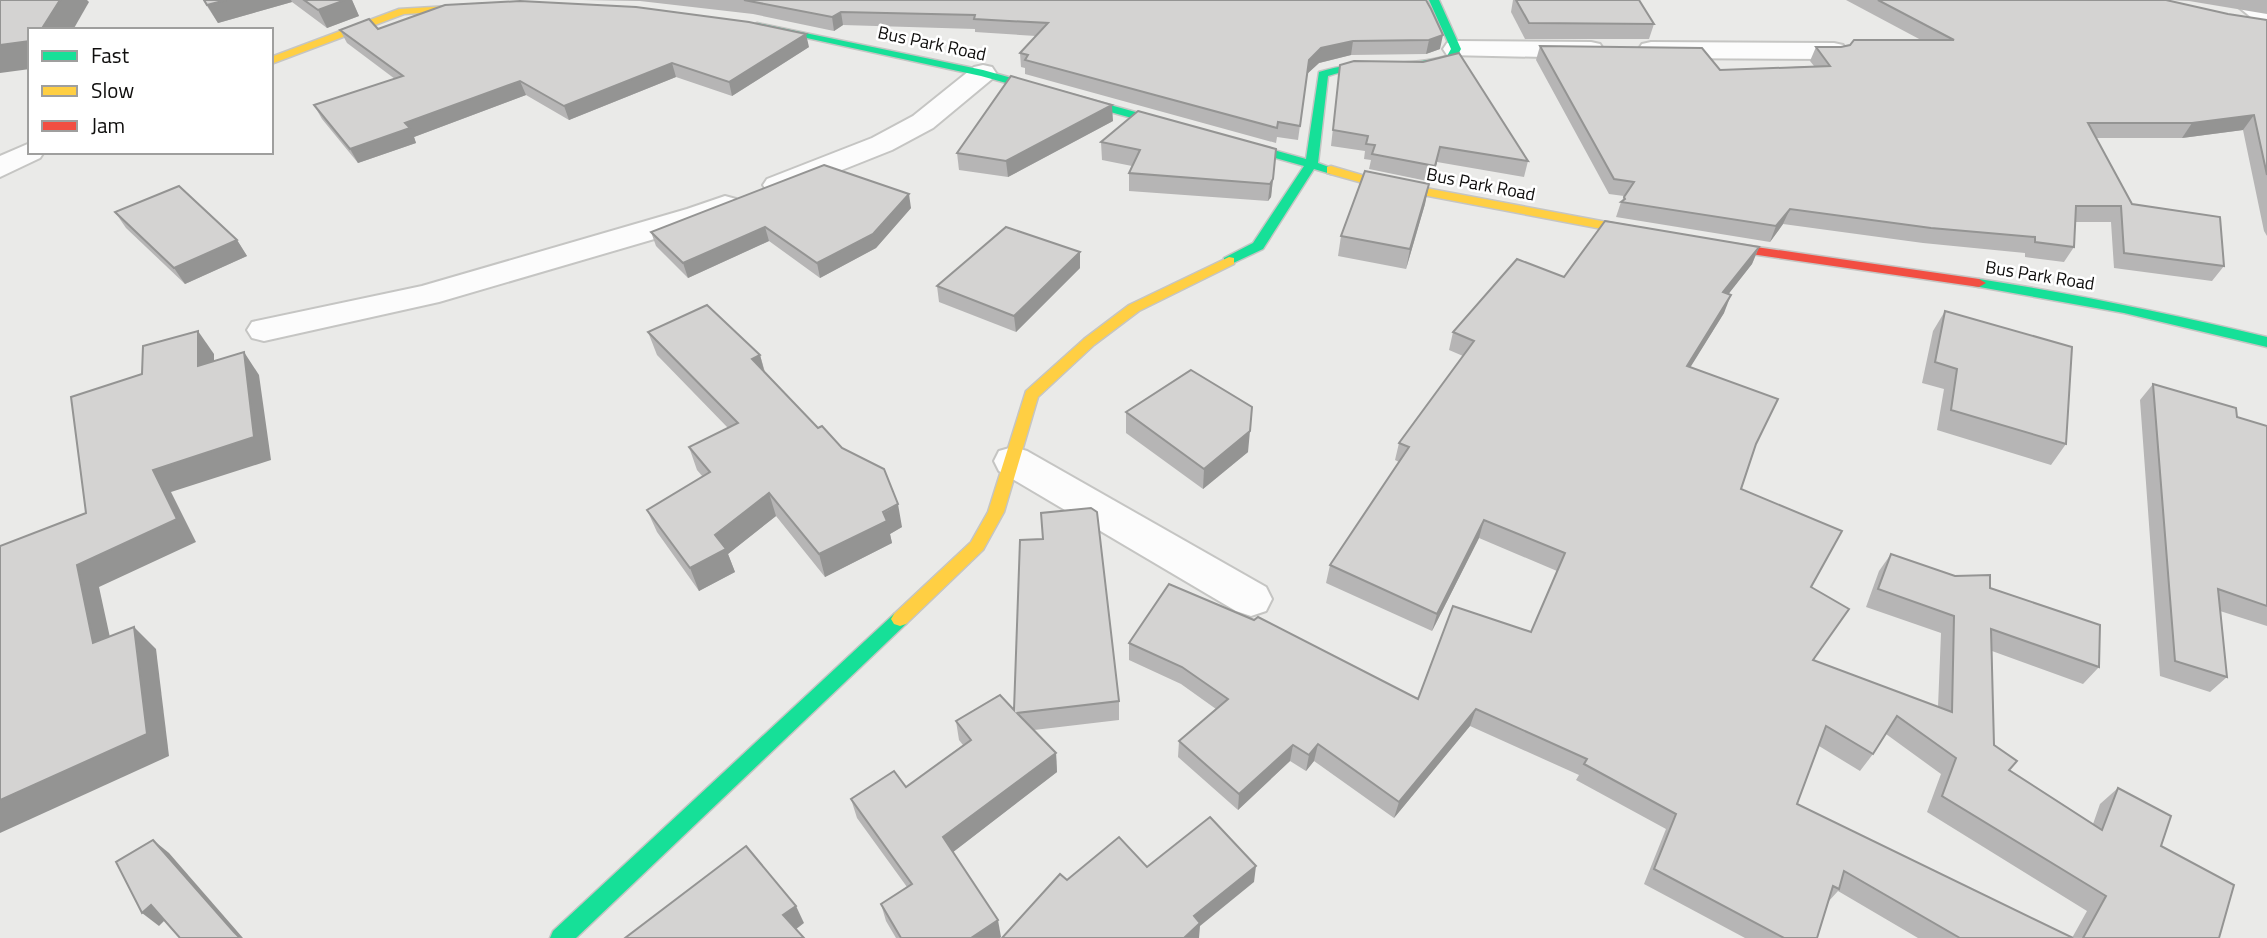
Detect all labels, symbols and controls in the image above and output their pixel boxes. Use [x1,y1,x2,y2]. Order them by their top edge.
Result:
street label: Bus Park Road [875,18,989,68]
legend [28,28,273,154]
text: Fast [91,39,130,71]
text: Slow [91,74,134,106]
text: Jam [91,109,125,141]
street label: Bus Park Road [1424,160,1538,208]
street label: Bus Park Road [1983,253,2097,297]

